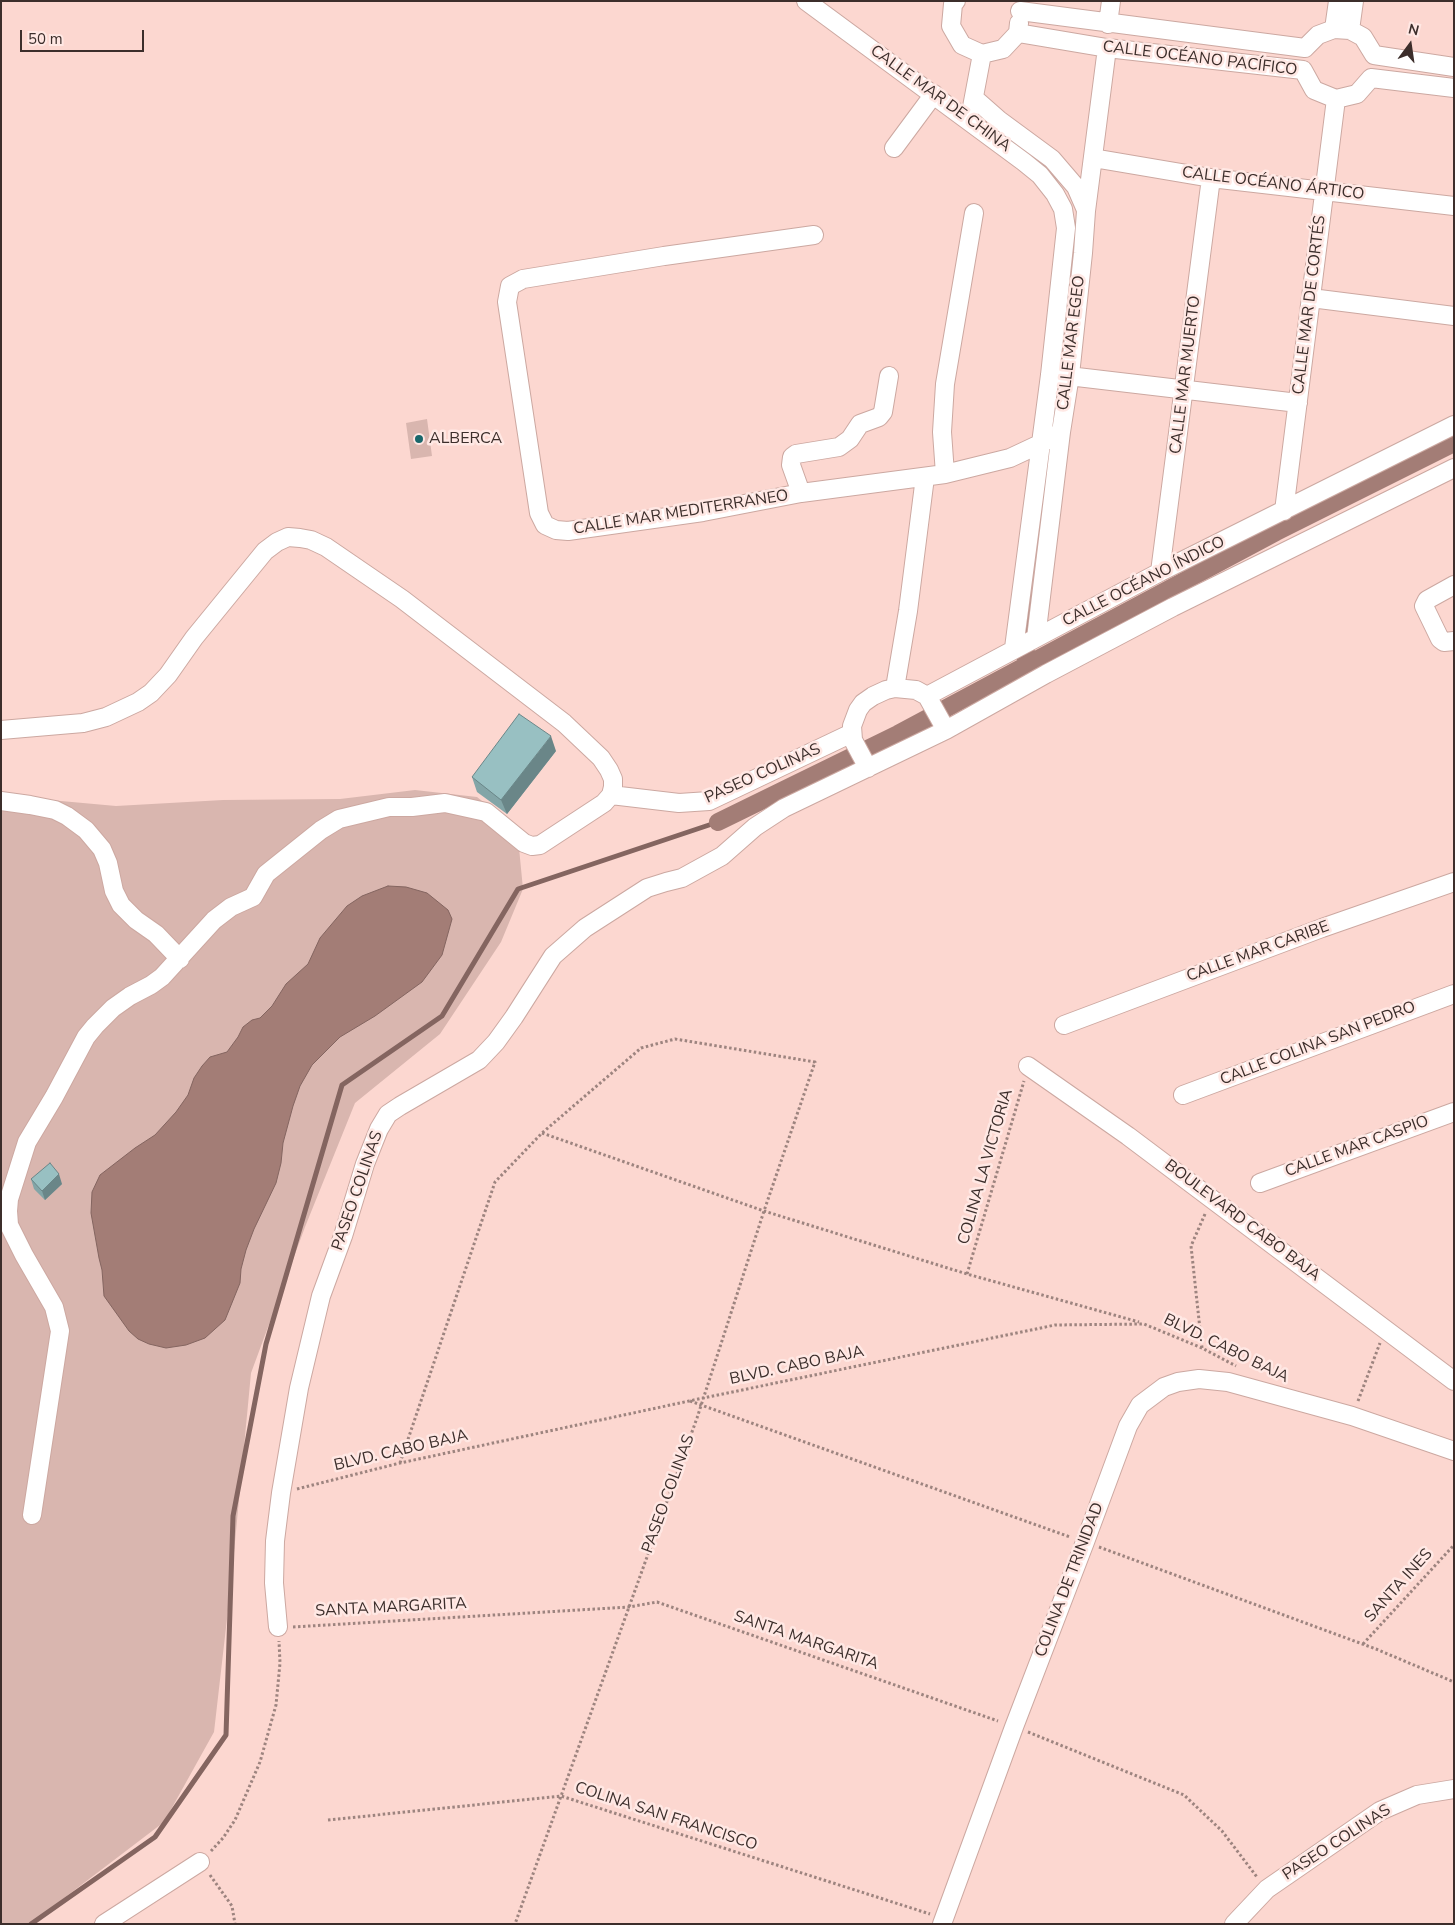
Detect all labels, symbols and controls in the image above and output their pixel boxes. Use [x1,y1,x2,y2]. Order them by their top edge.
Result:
text: N [1406,19,1421,40]
scale bar [22,20,146,52]
north arrow [1385,20,1435,70]
text: 50 m [28,29,63,49]
street label: CALLE OCÉANO PACÍFICO [1102,38,1298,80]
street label: CALLE MAR DE CHINA [866,42,1014,156]
street label: CALLE OCÉANO ÁRTICO [1181,163,1365,205]
street label: CALLE MAR DE CORTÉS [1289,214,1331,396]
street label: CALLE MAR EGEO [1054,275,1090,411]
street label: CALLE MAR MUERTO [1167,295,1205,455]
place label: ALBERCA [429,429,502,449]
marker: ALBERCA [413,433,425,445]
street label: CALLE MAR MEDITERRANEO [572,487,790,539]
street label: CALLE OCÉANO ÍNDICO [1060,533,1228,631]
street label: PASEO COLINAS [702,740,824,808]
street label: CALLE MAR CARIBE [1184,917,1332,987]
street label: CALLE COLINA SAN PEDRO [1218,998,1418,1090]
street label: COLINA LA VICTORIA [955,1087,1017,1247]
street label: CALLE MAR CASPIO [1283,1112,1431,1182]
street label: PASEO COLINAS [329,1129,387,1253]
street label: BOULEVARD CABO BAJA [1160,1156,1324,1286]
street label: BLVD. CABO BAJA [1160,1310,1292,1388]
street label: BLVD. CABO BAJA [728,1342,866,1390]
street label: BLVD. CABO BAJA [332,1426,470,1476]
street label: PASEO COLINAS [639,1432,699,1556]
street label: COLINA DE TRINIDAD [1032,1500,1108,1660]
street label: SANTA INES [1361,1545,1437,1627]
street label: SANTA MARGARITA [315,1594,467,1622]
street label: SANTA MARGARITA [731,1607,881,1675]
street label: COLINA SAN FRANCISCO [572,1778,760,1856]
street label: PASEO COLINAS [1279,1801,1395,1885]

